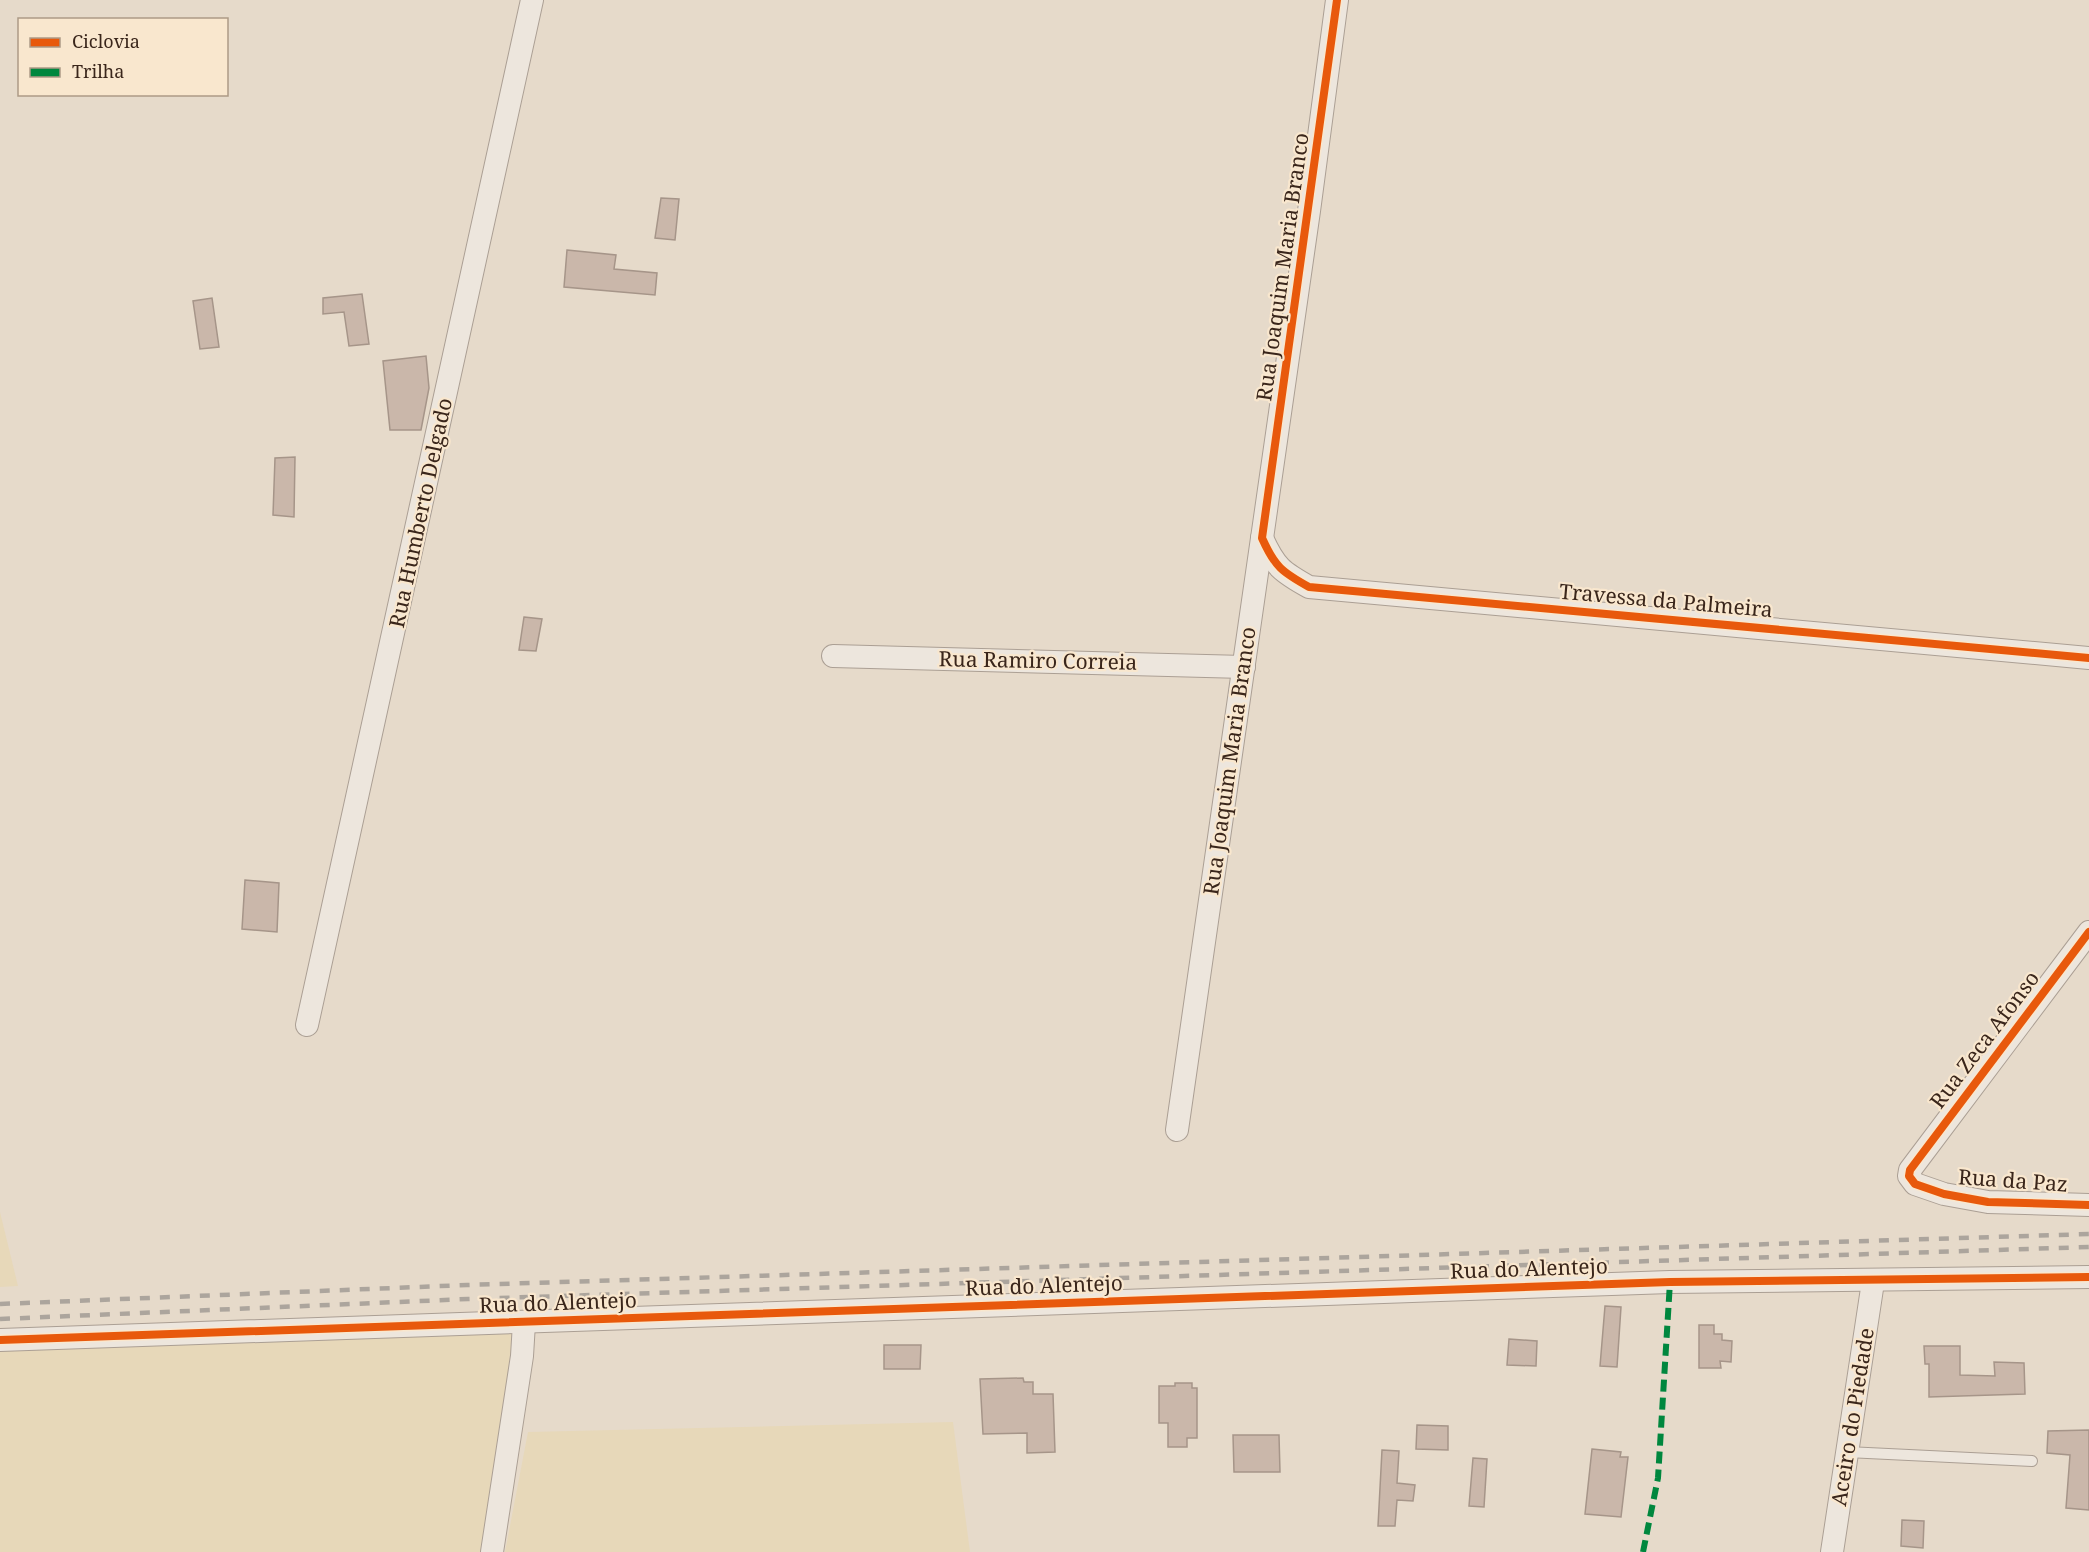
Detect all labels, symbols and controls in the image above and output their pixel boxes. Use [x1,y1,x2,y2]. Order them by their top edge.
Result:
legend [18,18,228,96]
text: Ciclovia [72,29,140,53]
text: Trilha [72,59,124,83]
street label: Rua Joaquim Maria Branco [1249,131,1315,403]
street label: Rua Humberto Delgado [382,395,458,630]
street label: Travessa da Palmeira [1558,577,1774,623]
street label: Rua Joaquim Maria Branco [1196,625,1262,897]
street label: Rua Ramiro Correia [938,644,1138,676]
street label: Rua Zeca Afonso [1923,965,2045,1114]
street label: Rua da Paz [1957,1162,2069,1198]
street label: Rua do Alentejo [1450,1251,1608,1285]
street label: Rua do Alentejo [965,1268,1123,1302]
street label: Rua do Alentejo [479,1285,637,1319]
street label: Aceiro do Piedade [1824,1326,1880,1508]

